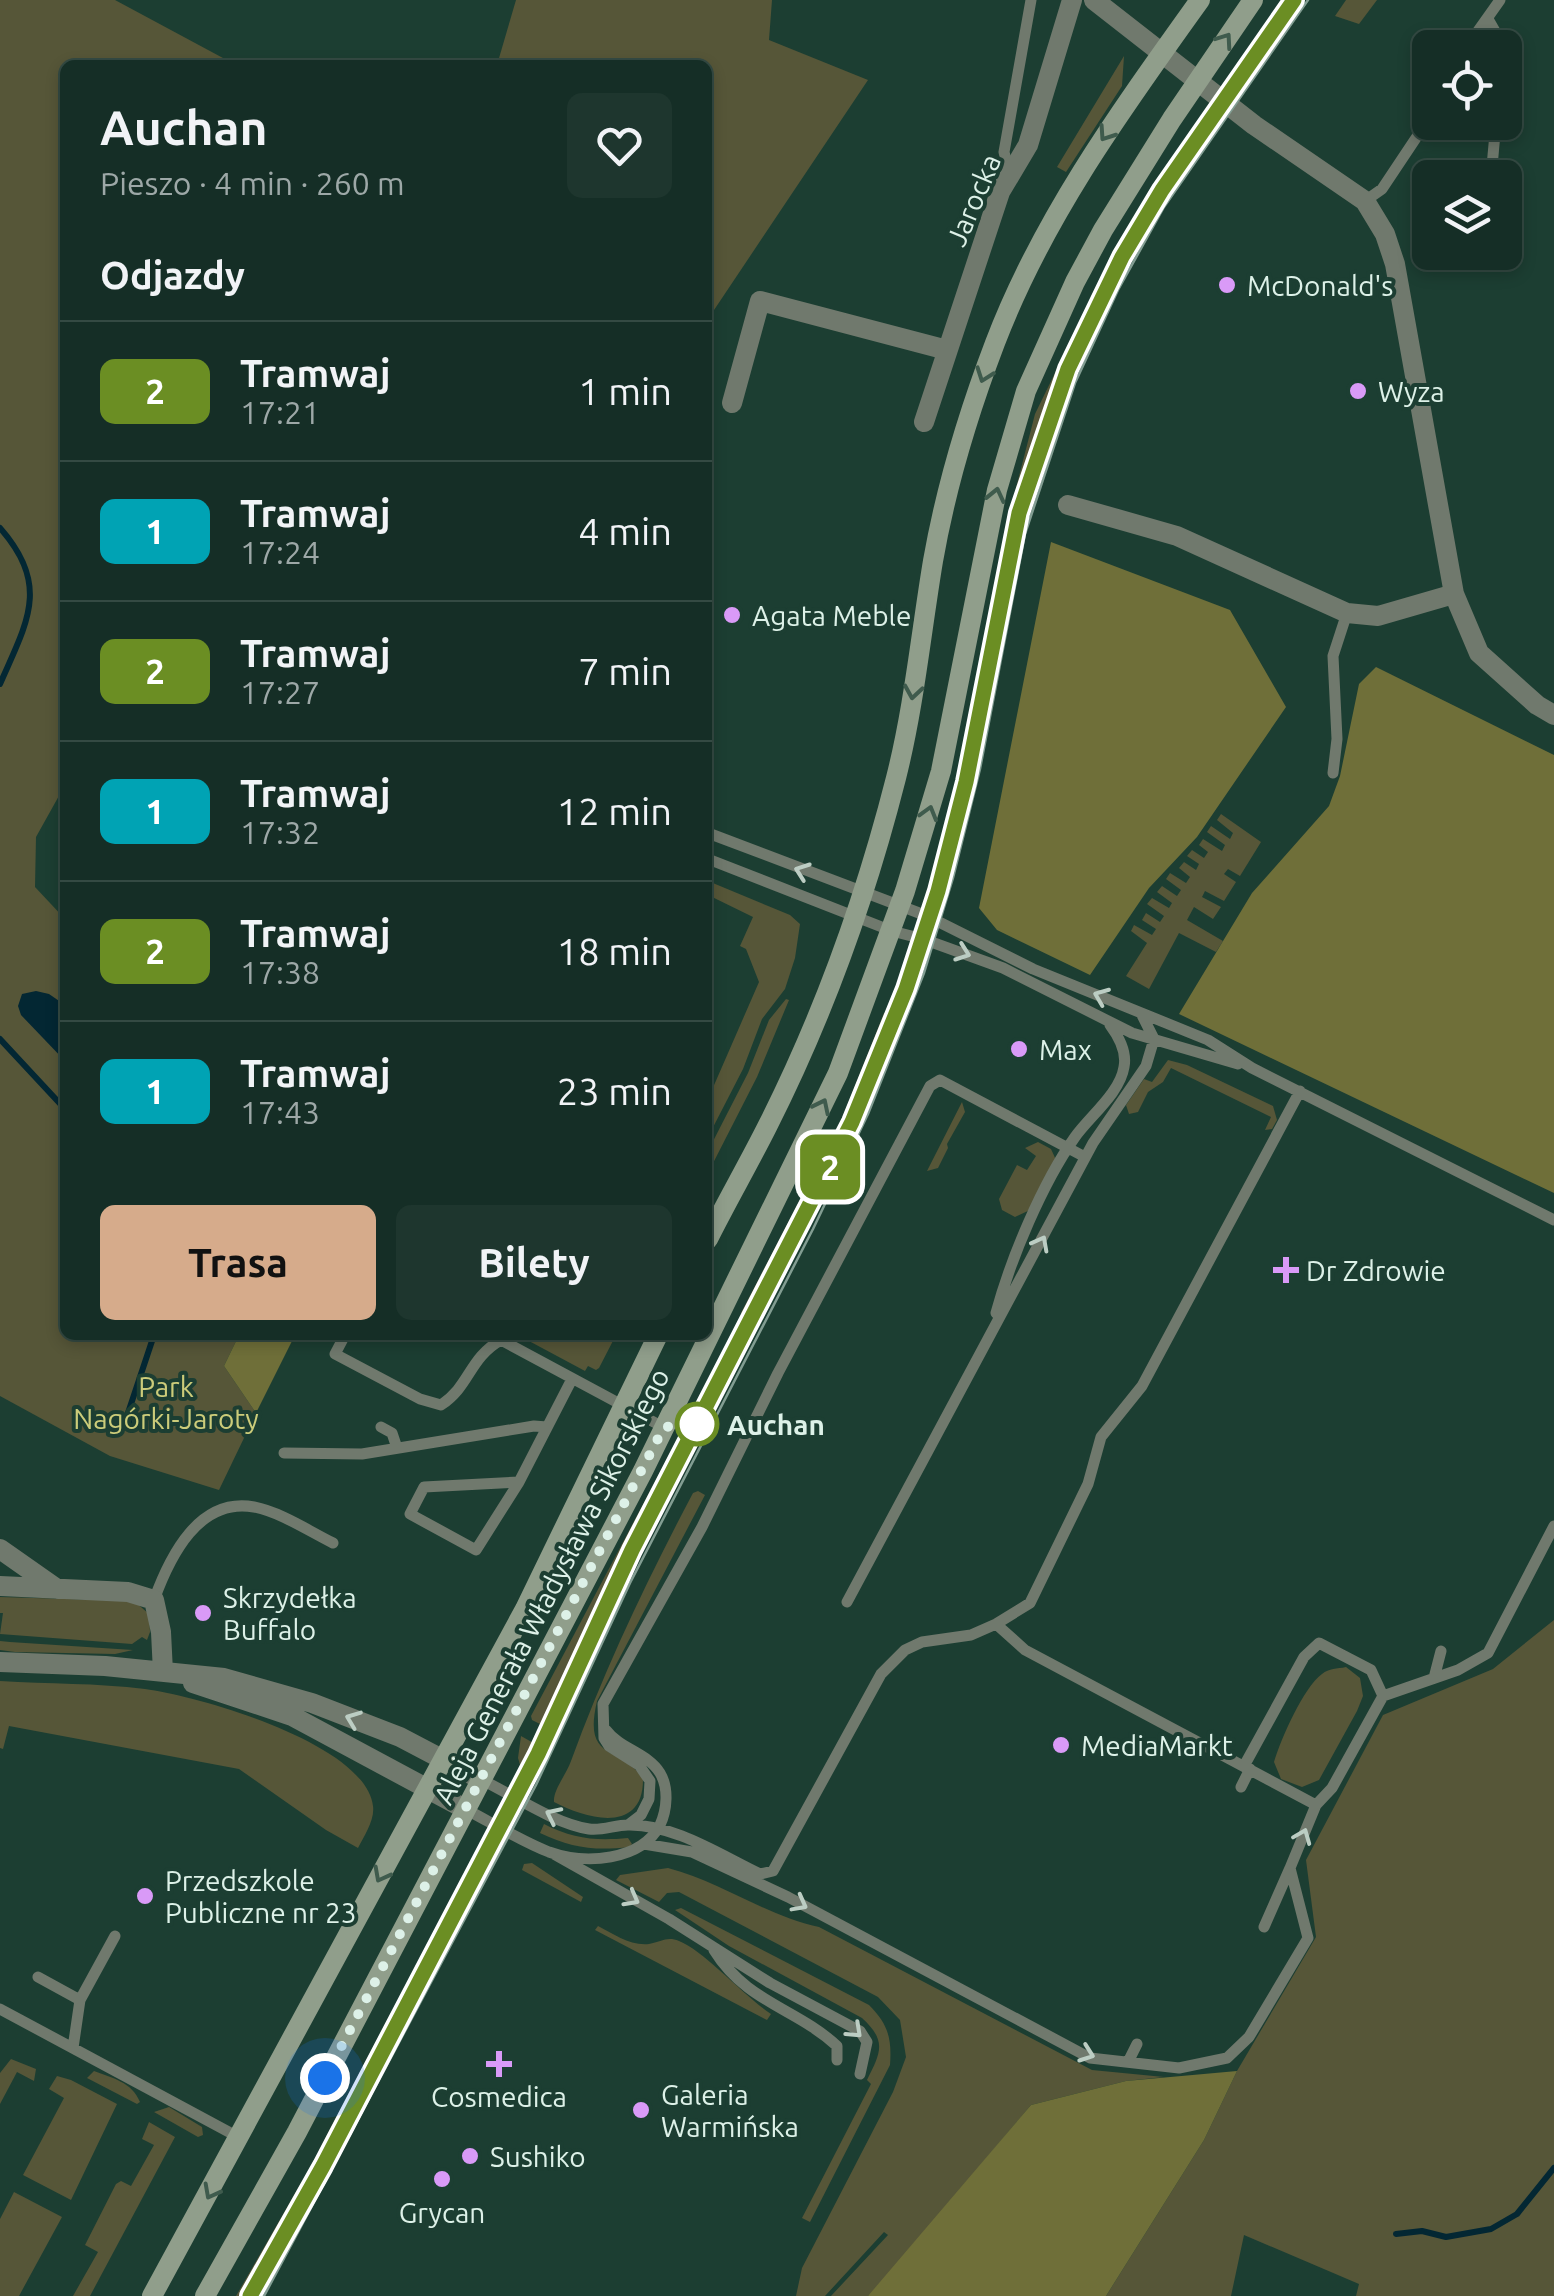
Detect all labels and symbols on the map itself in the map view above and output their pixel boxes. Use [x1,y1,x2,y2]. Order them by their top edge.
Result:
one-way arrow [1213,33,1231,51]
one-way arrow [1100,124,1119,142]
street label: Jarocka [940,149,1006,251]
place label: McDonald's [1247,270,1394,301]
marker: McDonald's [1216,274,1238,296]
one-way arrow [975,366,996,383]
place label: Wyza [1378,376,1445,407]
marker: Wyza [1347,380,1369,402]
one-way arrow [984,487,1005,504]
place label: Agata Meble [752,600,911,631]
marker: Agata Meble [721,604,743,626]
one-way arrow [903,683,924,700]
one-way arrow [917,805,938,822]
one-way arrow [794,862,811,883]
one-way arrow [953,941,971,961]
one-way arrow [1093,988,1111,1008]
place label: Max [1039,1034,1092,1065]
marker: Max [1008,1038,1030,1060]
one-way arrow [809,1098,829,1116]
line badge: 2 [798,1134,862,1200]
one-way arrow [1029,1235,1048,1253]
place label: Dr Zdrowie [1306,1255,1446,1286]
marker: Dr Zdrowie [1275,1259,1297,1281]
street label: Aleja Generała Władysława Sikorskiego [427,1363,675,1809]
park label: Park Nagórki-Jaroty [73,1371,259,1434]
marker: Auchan [676,1403,718,1445]
place label: Auchan [727,1409,825,1440]
place label: Skrzydełka Buffalo [223,1582,357,1645]
marker: Skrzydełka Buffalo [192,1602,214,1624]
one-way arrow [346,1711,363,1731]
place label: MediaMarkt [1081,1730,1233,1761]
marker: MediaMarkt [1050,1734,1072,1756]
one-way arrow [545,1808,563,1827]
one-way arrow [1292,1828,1312,1845]
place label: Przedszkole Publiczne nr 23 [165,1865,357,1928]
one-way arrow [374,1865,394,1883]
marker: Przedszkole Publiczne nr 23 [134,1885,156,1907]
one-way arrow [622,1887,640,1906]
one-way arrow [789,1891,807,1911]
one-way arrow [843,2020,861,2038]
one-way arrow [1078,2042,1095,2062]
your location [300,2053,350,2103]
marker: Cosmedica [488,2053,510,2075]
place label: Galeria Warmińska [661,2079,799,2142]
place label: Cosmedica [431,2081,567,2112]
marker: Galeria Warmińska [630,2099,652,2121]
place label: Sushiko [490,2141,586,2172]
marker: Sushiko [459,2145,481,2167]
marker: Grycan [431,2168,453,2190]
one-way arrow [204,2182,223,2200]
place label: Grycan [399,2197,485,2228]

